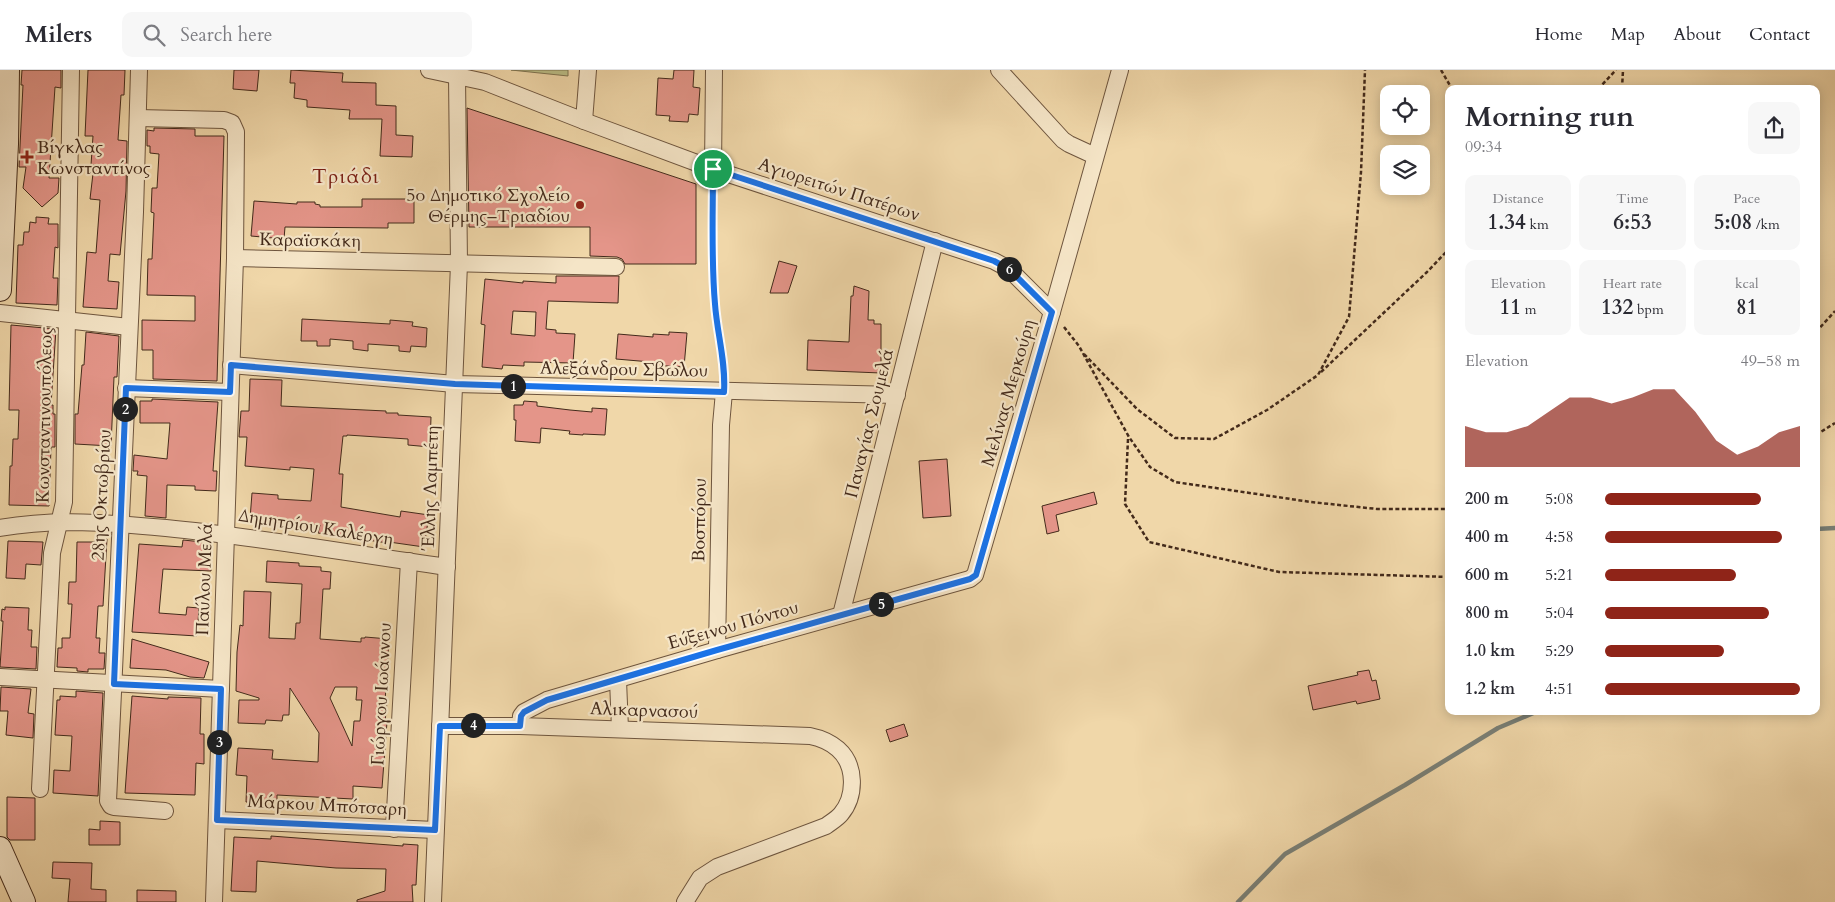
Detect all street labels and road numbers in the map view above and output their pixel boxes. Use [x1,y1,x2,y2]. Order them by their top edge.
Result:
street label: Αγιορειτών Πατέρων [755,152,923,227]
street label: Καραϊσκάκη [259,227,361,254]
street label: Μελίνας Μερκούρη [975,316,1041,470]
street label: Κωνσταντινουπόλεως [30,326,59,503]
street label: Παναγίας Σουμελά [839,346,900,501]
street label: Αλεξάνδρου Σβώλου [540,356,708,383]
street label: Έλλης Λαμπέτη [416,425,445,552]
street label: 28ης Οκτωβρίου [86,429,117,561]
street label: Βοσπόρου [686,478,713,562]
street label: Δημητρίου Καλέργη [237,503,395,552]
street label: Παύλου Μελά [190,522,219,636]
street label: Εύξεινου Πόντου [665,595,801,656]
street label: Γιώργου Ιωάννου [365,622,398,766]
street label: Αλικαρνασού [590,696,698,725]
street label: Μάρκου Μπότσαρη [247,789,407,822]

